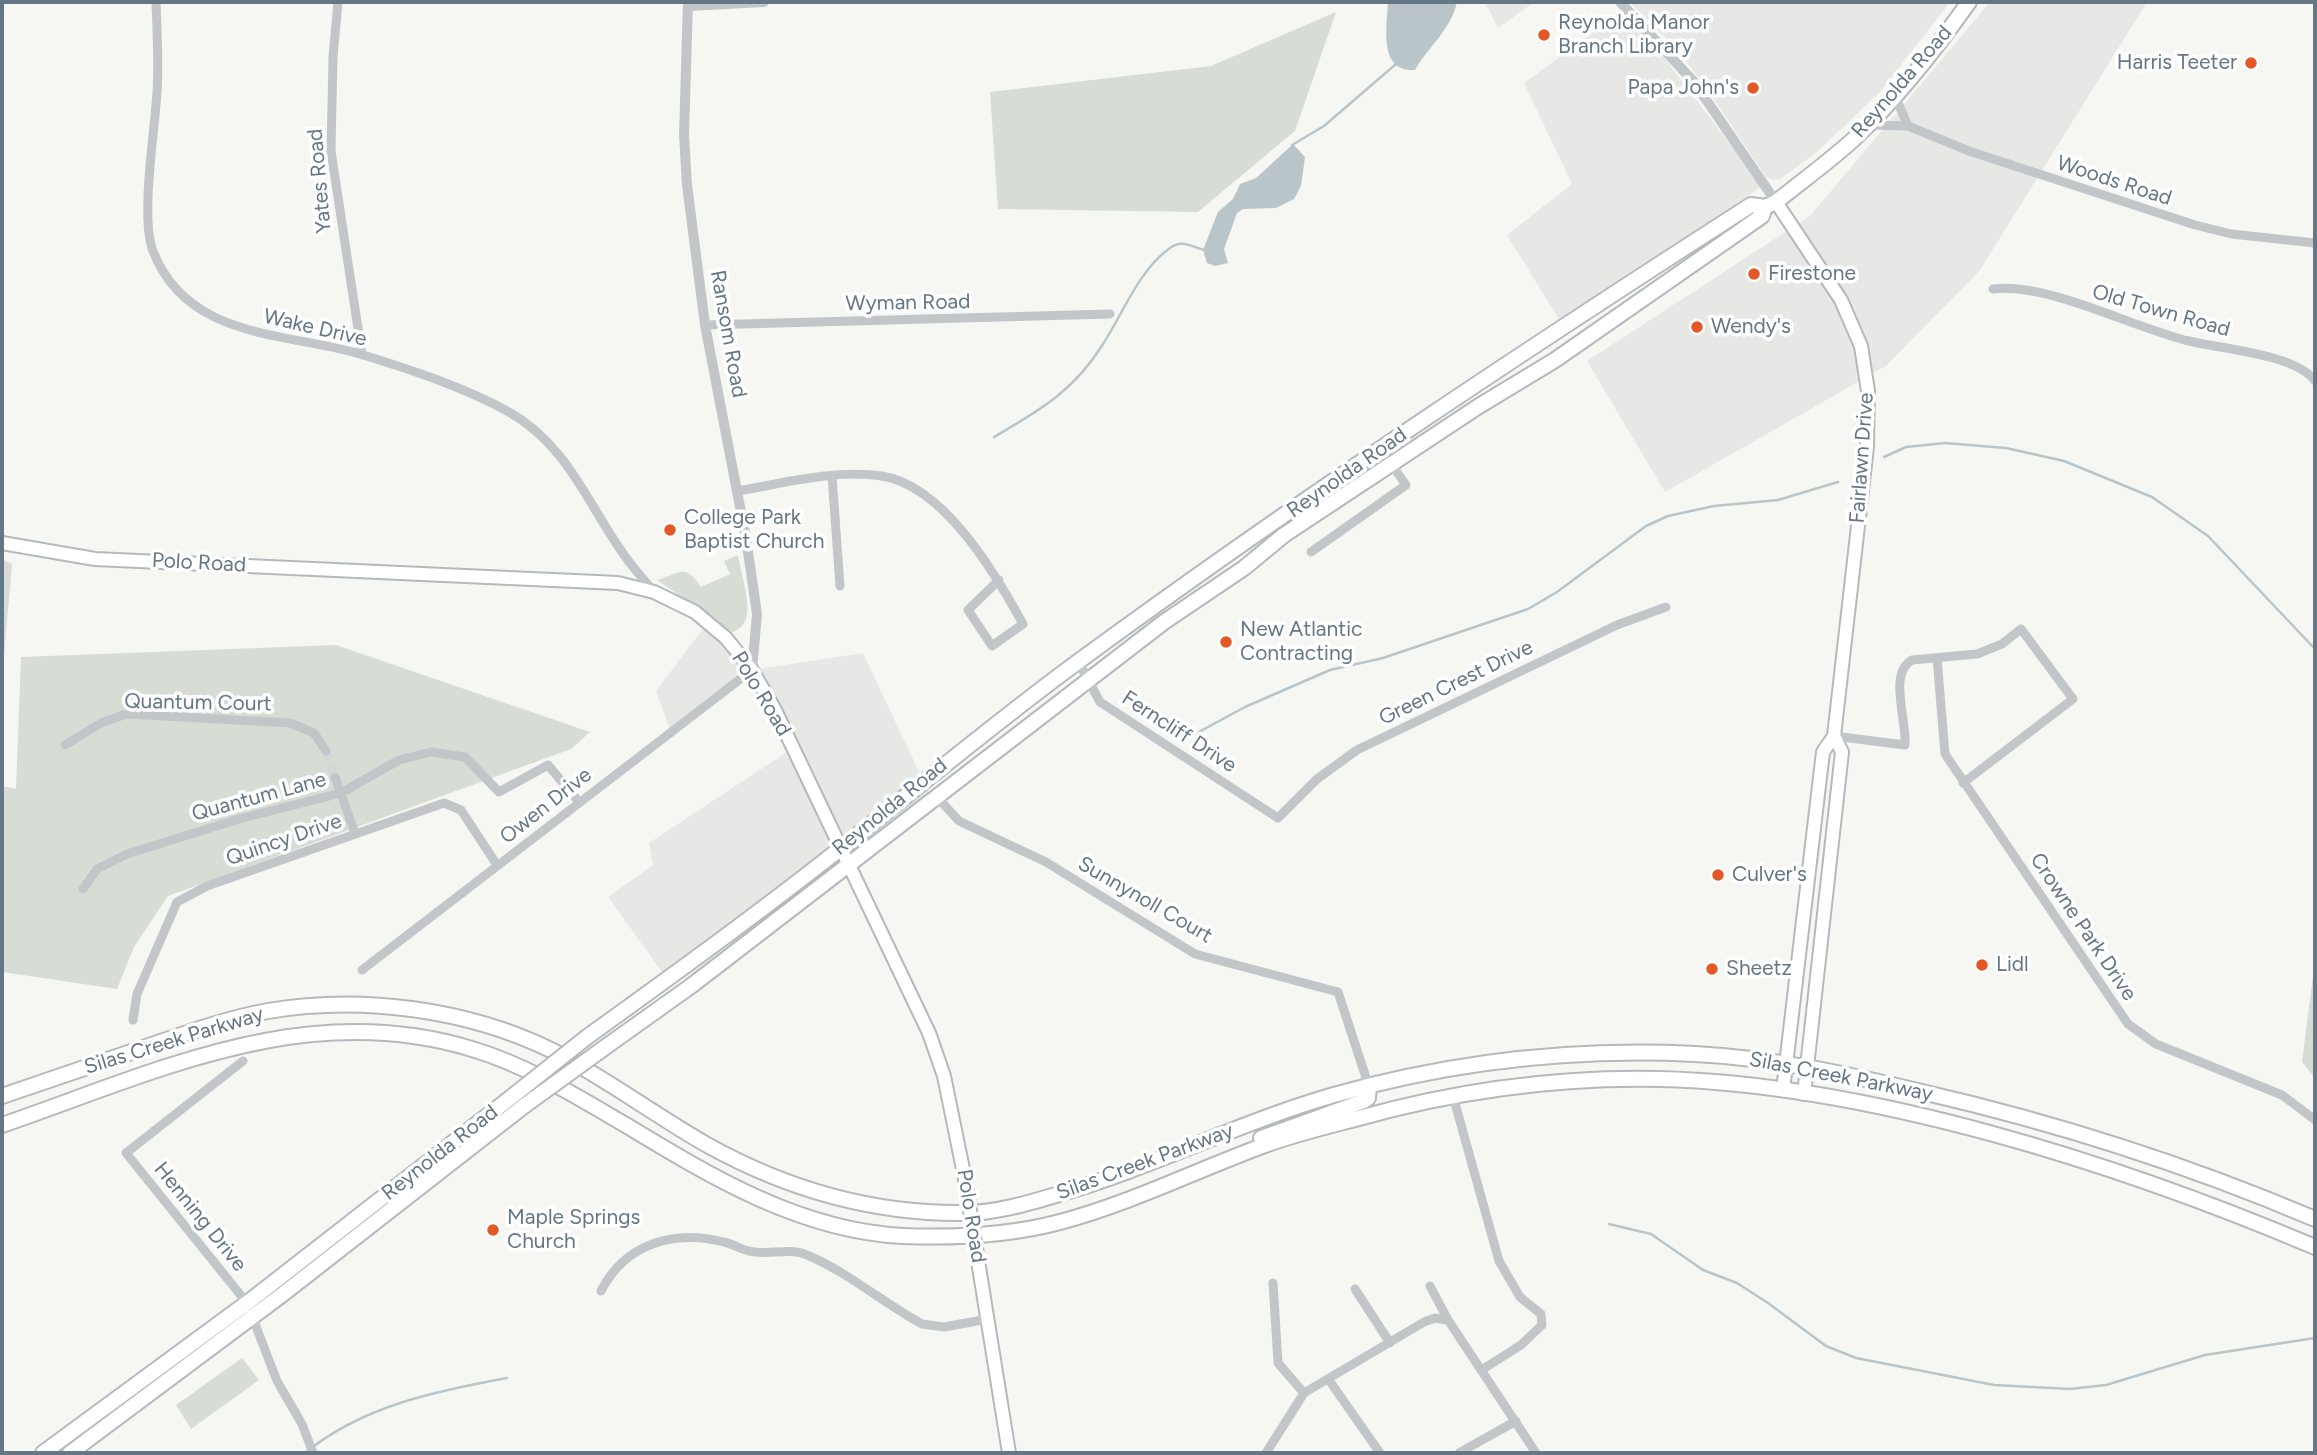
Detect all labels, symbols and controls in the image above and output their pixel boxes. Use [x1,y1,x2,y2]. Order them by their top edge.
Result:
place label: Reynolda Manor Branch Library [1558,10,1710,60]
street label: Reynolda Road [1846,21,1958,143]
marker: Reynolda Manor Branch Library [1536,27,1552,43]
place label: Harris Teeter [2117,50,2237,76]
marker: Harris Teeter [2243,55,2259,71]
place label: Papa John's [1628,75,1739,101]
marker: Papa John's [1745,80,1761,96]
street label: Yates Road [303,128,337,234]
street label: Woods Road [2053,151,2175,211]
place label: Firestone [1768,261,1856,287]
marker: Firestone [1746,266,1762,282]
street label: Ransom Road [704,268,752,400]
street label: Old Town Road [2089,279,2233,343]
street label: Wyman Road [845,289,971,317]
street label: Wake Drive [261,304,369,352]
place label: Wendy's [1711,314,1791,340]
marker: Wendy's [1689,319,1705,335]
street label: Fairlawn Drive [1845,392,1879,524]
street label: Reynolda Road [1282,422,1412,524]
place label: College Park Baptist Church [684,505,824,555]
marker: College Park Baptist Church [662,522,678,538]
street label: Polo Road [151,548,247,578]
place label: New Atlantic Contracting [1240,617,1362,667]
marker: New Atlantic Contracting [1218,634,1234,650]
street label: Green Crest Drive [1375,635,1537,731]
street label: Polo Road [726,647,796,741]
street label: Ferncliff Drive [1117,686,1241,778]
street label: Quantum Court [124,689,272,717]
street label: Reynolda Road [827,753,953,861]
street label: Owen Drive [495,762,597,850]
street label: Quantum Lane [189,767,329,827]
street label: Quincy Drive [223,808,345,872]
street label: Crowne Park Drive [2024,848,2142,1006]
street label: Sunnynoll Court [1073,851,1217,949]
place label: Culver's [1732,862,1807,888]
marker: Culver's [1710,867,1726,883]
place label: Lidl [1996,952,2029,978]
place label: Sheetz [1726,956,1792,982]
marker: Lidl [1974,957,1990,973]
marker: Sheetz [1704,961,1720,977]
street label: Silas Creek Parkway [81,1002,267,1080]
street label: Silas Creek Parkway [1747,1047,1935,1107]
street label: Reynolda Road [377,1100,503,1206]
street label: Silas Creek Parkway [1053,1118,1237,1206]
street label: Henning Drive [148,1157,252,1277]
street label: Polo Road [951,1167,991,1265]
place label: Maple Springs Church [507,1205,640,1255]
marker: Maple Springs Church [485,1222,501,1238]

